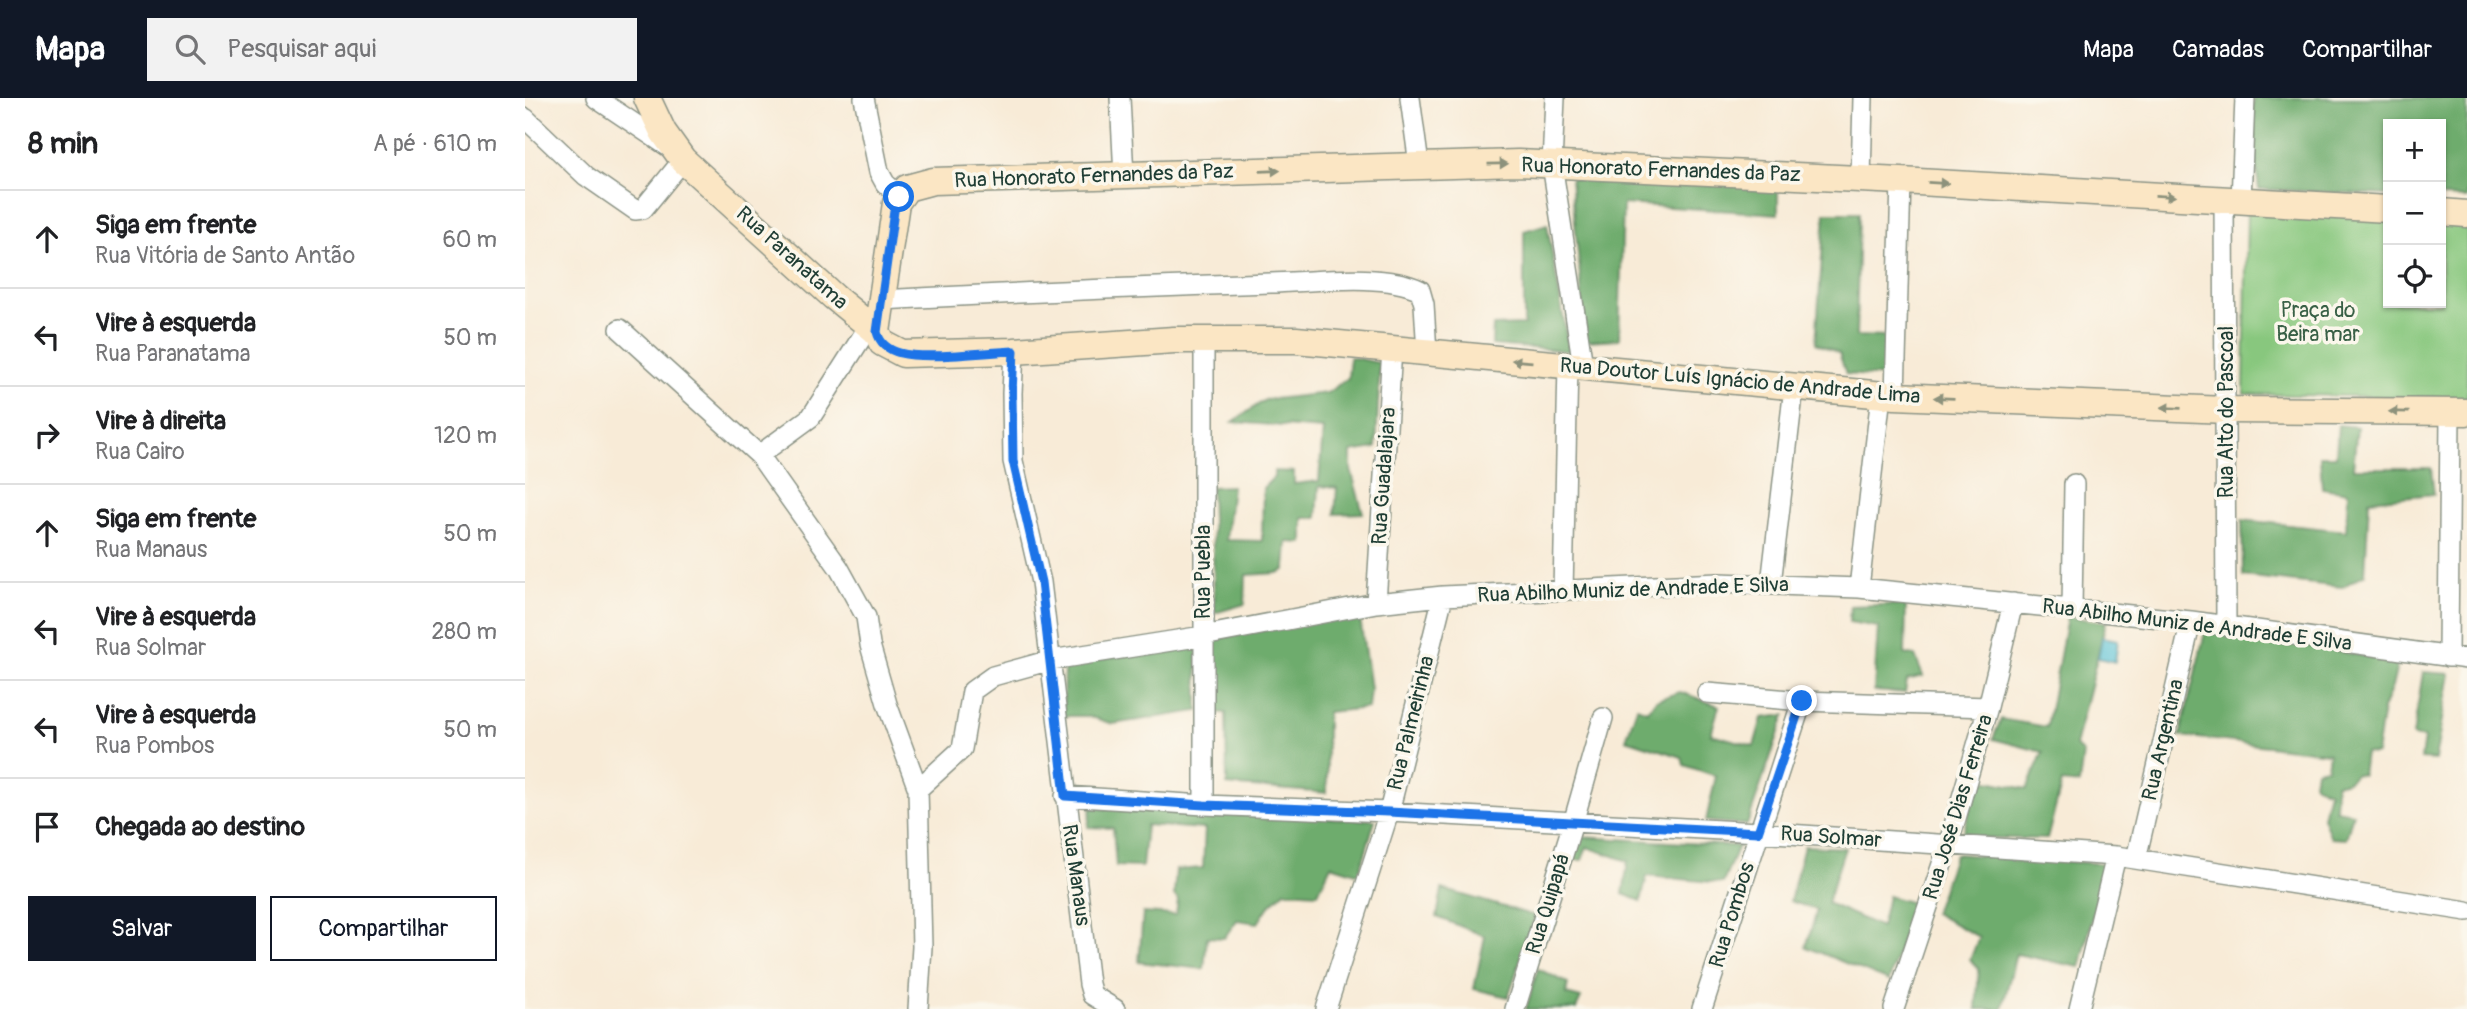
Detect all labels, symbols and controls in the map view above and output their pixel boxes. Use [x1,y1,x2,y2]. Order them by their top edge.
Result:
search box [147,18,637,81]
text: Mapa [35,29,105,70]
icon: search [171,30,209,68]
text: Pesquisar aqui [227,33,376,65]
text: Mapa [2083,35,2134,64]
text: Camadas [2172,35,2264,64]
text: Compartilhar [2302,35,2432,64]
map controls [2383,119,2446,308]
button: + [2383,119,2446,182]
text: 8 min [28,125,98,162]
text: A pé · 610 m [373,129,497,158]
street label: Rua Honorato Fernandes da Paz [1521,152,1801,188]
street label: Rua Honorato Fernandes da Paz [954,158,1234,194]
one-way arrow [1487,158,1509,169]
one-way arrow [1260,165,1282,176]
one-way arrow [1928,178,1950,189]
route start [883,181,914,212]
button: − [2383,182,2446,245]
one-way arrow [2155,191,2177,202]
street label: Rua Paranatama [730,201,854,315]
text: Siga em frente [95,209,256,241]
icon: ahead [28,220,66,258]
text: 60 m [442,225,497,254]
text: Rua Vitória de Santo Antão [95,241,355,270]
button: locate [2383,245,2446,308]
park label: Praça do Beira mar [2276,297,2360,348]
text: Vire à esquerda [95,307,256,339]
icon: left [28,318,66,356]
text: 50 m [443,323,497,352]
street label: Rua Alto do Pascoal [2213,326,2240,498]
text: Rua Paranatama [95,339,250,368]
street label: Rua Doutor Luís Ignácio de Andrade Lima [1559,352,1921,410]
one-way arrow [1511,355,1533,366]
one-way arrow [1933,393,1955,404]
one-way arrow [2160,402,2182,413]
text: Vire à direita [95,405,226,437]
street label: Rua Guadalajara [1366,406,1402,546]
one-way arrow [2388,406,2410,418]
icon: right [28,416,66,454]
text: 120 m [434,421,497,450]
text: Rua Cairo [95,437,185,466]
text: Siga em frente [95,503,256,535]
icon: ahead [28,514,66,552]
text: 50 m [443,519,497,548]
street label: Rua Puebla [1190,525,1217,619]
text: Rua Manaus [95,535,207,564]
street label: Rua Abilho Muniz de Andrade E Silva [1477,571,1789,609]
street label: Rua Abilho Muniz de Andrade E Silva [2041,593,2353,657]
text: Vire à esquerda [95,601,256,633]
icon: left [28,612,66,650]
text: 280 m [431,617,497,646]
text: Rua Solmar [95,633,206,662]
street label: Rua Palmeirinha [1381,653,1441,793]
street label: Rua Argentina [2136,677,2190,803]
route end [1786,685,1817,716]
text: Vire à esquerda [95,699,256,731]
icon: left [28,710,66,748]
street label: Rua José Dias Ferreira [1917,711,1999,903]
text: 50 m [443,715,497,744]
text: Rua Pombos [95,731,214,760]
icon: arrive [28,808,66,846]
text: Chegada ao destino [95,811,305,843]
street label: Rua Solmar [1779,820,1883,854]
street label: Rua Manaus [1055,822,1097,928]
street label: Rua Quipapá [1520,851,1576,957]
street label: Rua Pombos [1703,858,1761,971]
button: Salvar [28,896,256,961]
button: Compartilhar [270,896,497,961]

